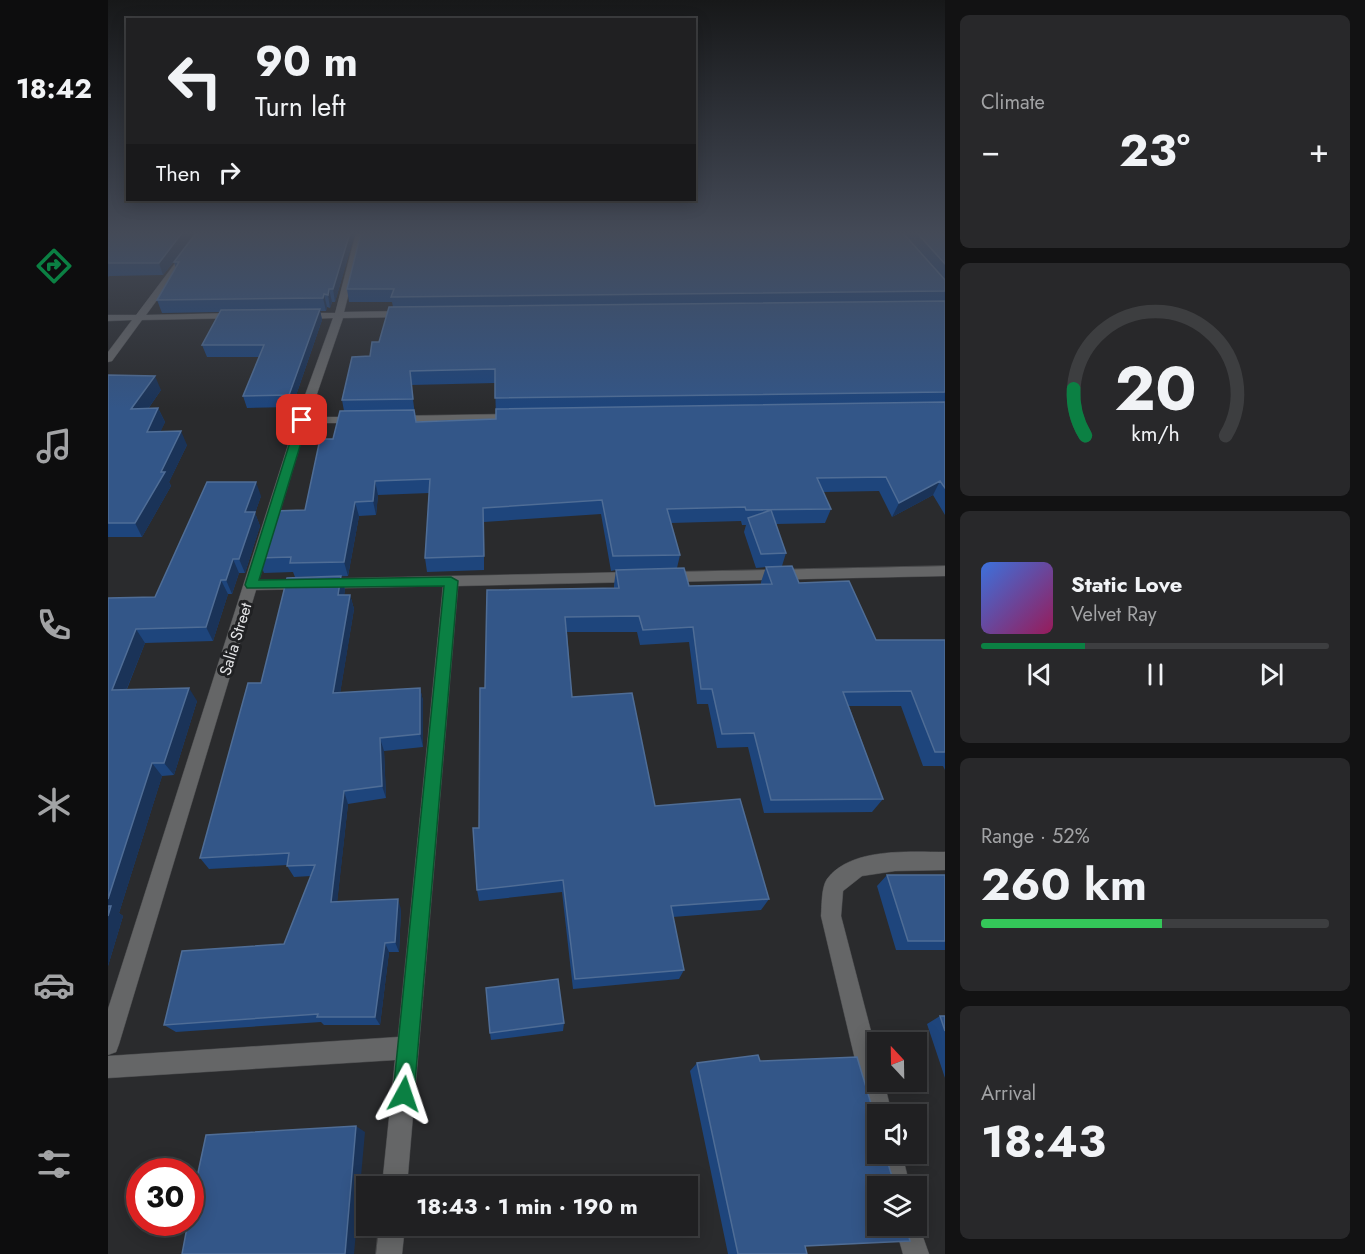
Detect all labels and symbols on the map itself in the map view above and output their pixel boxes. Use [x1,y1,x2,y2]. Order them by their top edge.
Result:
pin [276,394,327,445]
street label: Salia Street [214,600,257,678]
north arrow [867,1032,927,1092]
position arrow [372,1062,436,1126]
speed limit sign: 30 [126,1158,204,1236]

